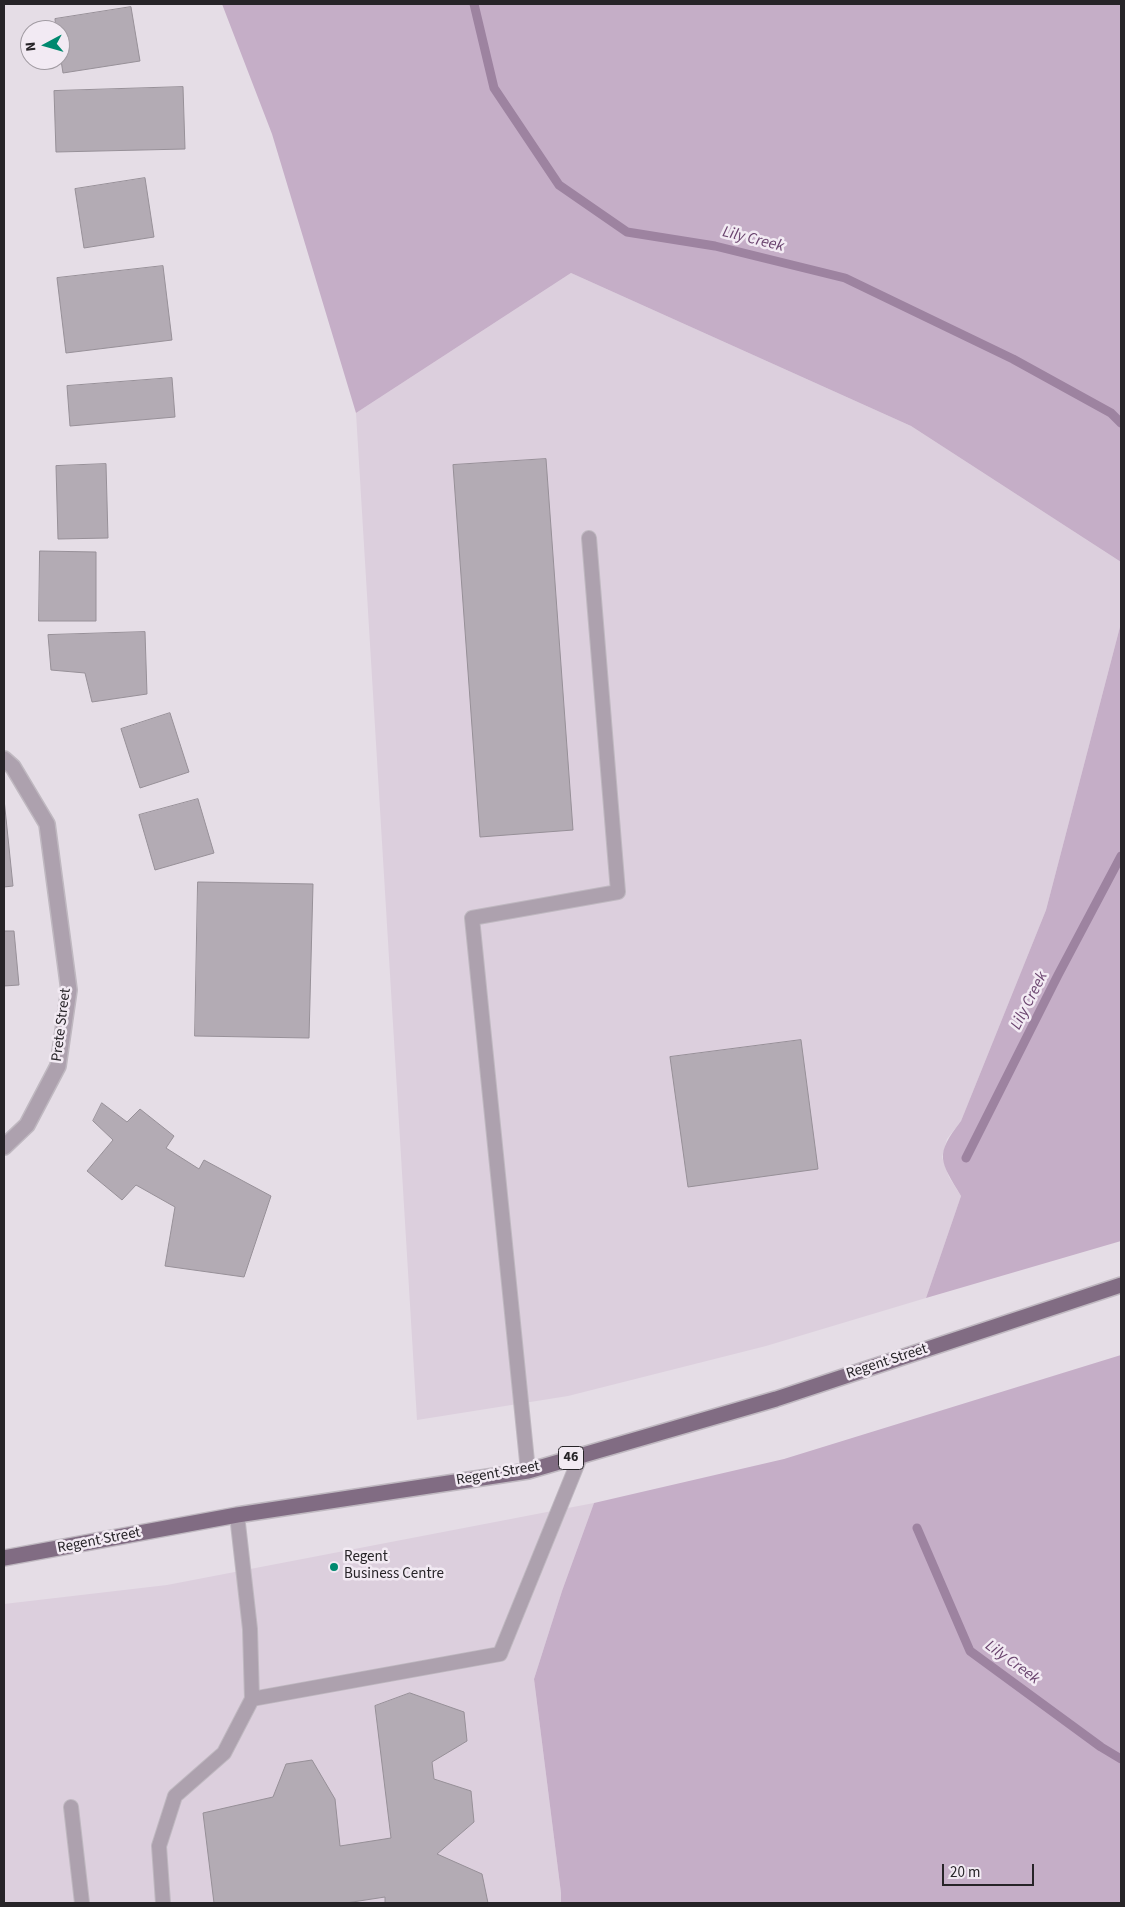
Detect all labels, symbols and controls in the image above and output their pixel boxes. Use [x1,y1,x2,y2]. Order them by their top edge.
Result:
north arrow [20,20,70,70]
text: N [21,41,42,52]
water label: Lily Creek [720,223,786,257]
water label: Lily Creek [1007,969,1053,1033]
street label: Prete Street [49,987,75,1063]
street label: Regent Street [844,1340,930,1384]
road number: 46 [558,1446,584,1470]
street label: Regent Street [455,1458,541,1490]
street label: Regent Street [56,1524,142,1558]
place label: Regent Business Centre [344,1549,444,1584]
marker: Regent Business Centre [328,1561,340,1573]
water label: Lily Creek [981,1637,1043,1689]
scale bar [945,1854,1038,1886]
text: 20 m [950,1862,980,1883]

